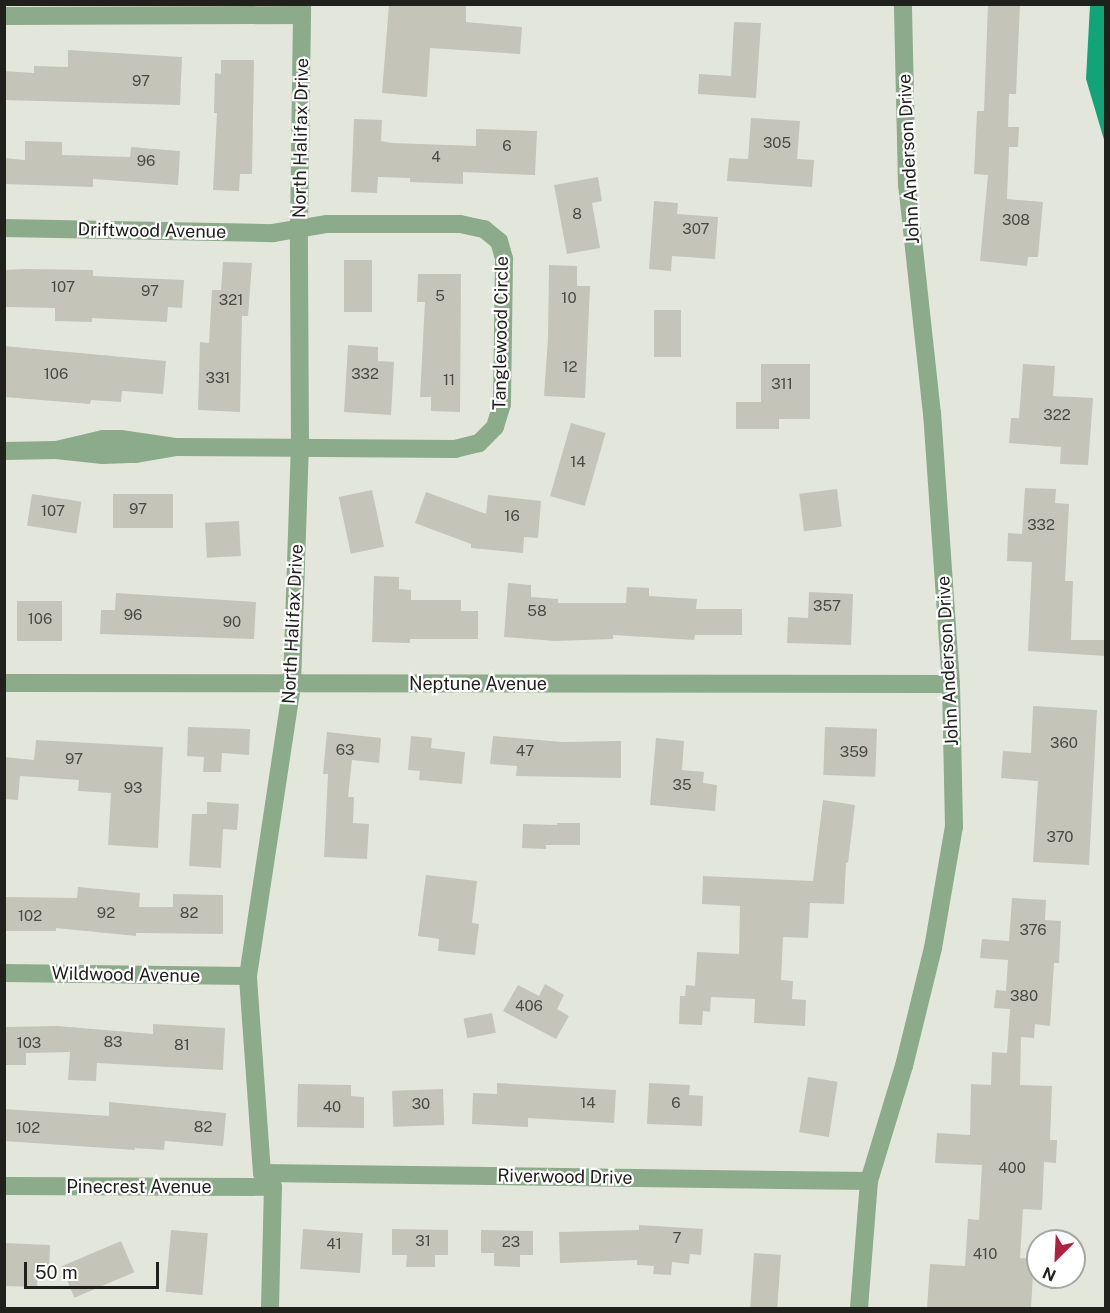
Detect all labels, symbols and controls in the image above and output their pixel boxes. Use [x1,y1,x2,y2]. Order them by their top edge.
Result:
street label: North Halifax Drive [289,58,313,218]
house number: 97 [132,72,150,90]
street label: John Anderson Drive [894,73,924,245]
house number: 305 [763,134,791,152]
house number: 6 [502,137,512,155]
house number: 4 [431,148,441,166]
house number: 96 [137,152,155,170]
house number: 8 [572,205,582,223]
house number: 308 [1002,211,1030,229]
street label: Driftwood Avenue [77,219,227,243]
house number: 307 [682,220,710,238]
street label: Tanglewood Circle [489,256,513,410]
house number: 107 [51,278,75,296]
house number: 97 [141,282,159,300]
house number: 5 [435,287,445,305]
house number: 10 [561,289,577,307]
house number: 321 [219,291,243,309]
house number: 12 [562,358,578,376]
house number: 106 [44,365,68,383]
house number: 332 [351,365,379,383]
house number: 331 [206,369,230,387]
house number: 11 [443,371,455,389]
house number: 311 [771,375,793,393]
house number: 322 [1043,406,1071,424]
house number: 14 [570,453,586,471]
house number: 97 [129,500,147,518]
house number: 107 [41,502,65,520]
house number: 16 [504,507,520,525]
house number: 332 [1027,516,1055,534]
street label: North Halifax Drive [278,543,308,705]
street label: John Anderson Drive [933,575,963,747]
house number: 357 [813,597,841,615]
house number: 58 [527,602,547,620]
house number: 96 [124,606,142,624]
house number: 106 [28,610,52,628]
house number: 90 [223,613,241,631]
street label: Neptune Avenue [409,673,547,695]
house number: 360 [1050,734,1078,752]
house number: 63 [336,741,354,759]
house number: 47 [516,742,534,760]
house number: 359 [840,743,868,761]
house number: 97 [65,750,83,768]
house number: 35 [672,776,692,794]
house number: 93 [124,779,142,797]
house number: 370 [1046,828,1074,846]
house number: 92 [97,904,115,922]
house number: 82 [180,904,198,922]
house number: 102 [18,907,42,925]
house number: 376 [1019,921,1047,939]
street label: Wildwood Avenue [52,963,200,987]
house number: 380 [1010,987,1038,1005]
house number: 406 [515,997,543,1015]
house number: 83 [103,1033,123,1051]
house number: 103 [17,1034,41,1052]
house number: 81 [174,1036,190,1054]
house number: 14 [580,1094,596,1112]
house number: 6 [671,1094,681,1112]
house number: 30 [412,1095,430,1113]
house number: 40 [323,1098,341,1116]
house number: 82 [194,1118,212,1136]
house number: 102 [16,1119,40,1137]
house number: 400 [998,1159,1026,1177]
street label: Riverwood Drive [497,1165,633,1189]
street label: Pinecrest Avenue [66,1176,212,1198]
house number: 7 [672,1229,682,1247]
north arrow [1026,1229,1086,1289]
house number: 31 [415,1232,431,1250]
house number: 23 [502,1233,520,1251]
house number: 41 [326,1235,342,1253]
house number: 410 [973,1245,997,1263]
scale bar [27,1250,162,1288]
text: 50 m [35,1262,78,1283]
text: N [1040,1263,1059,1285]

